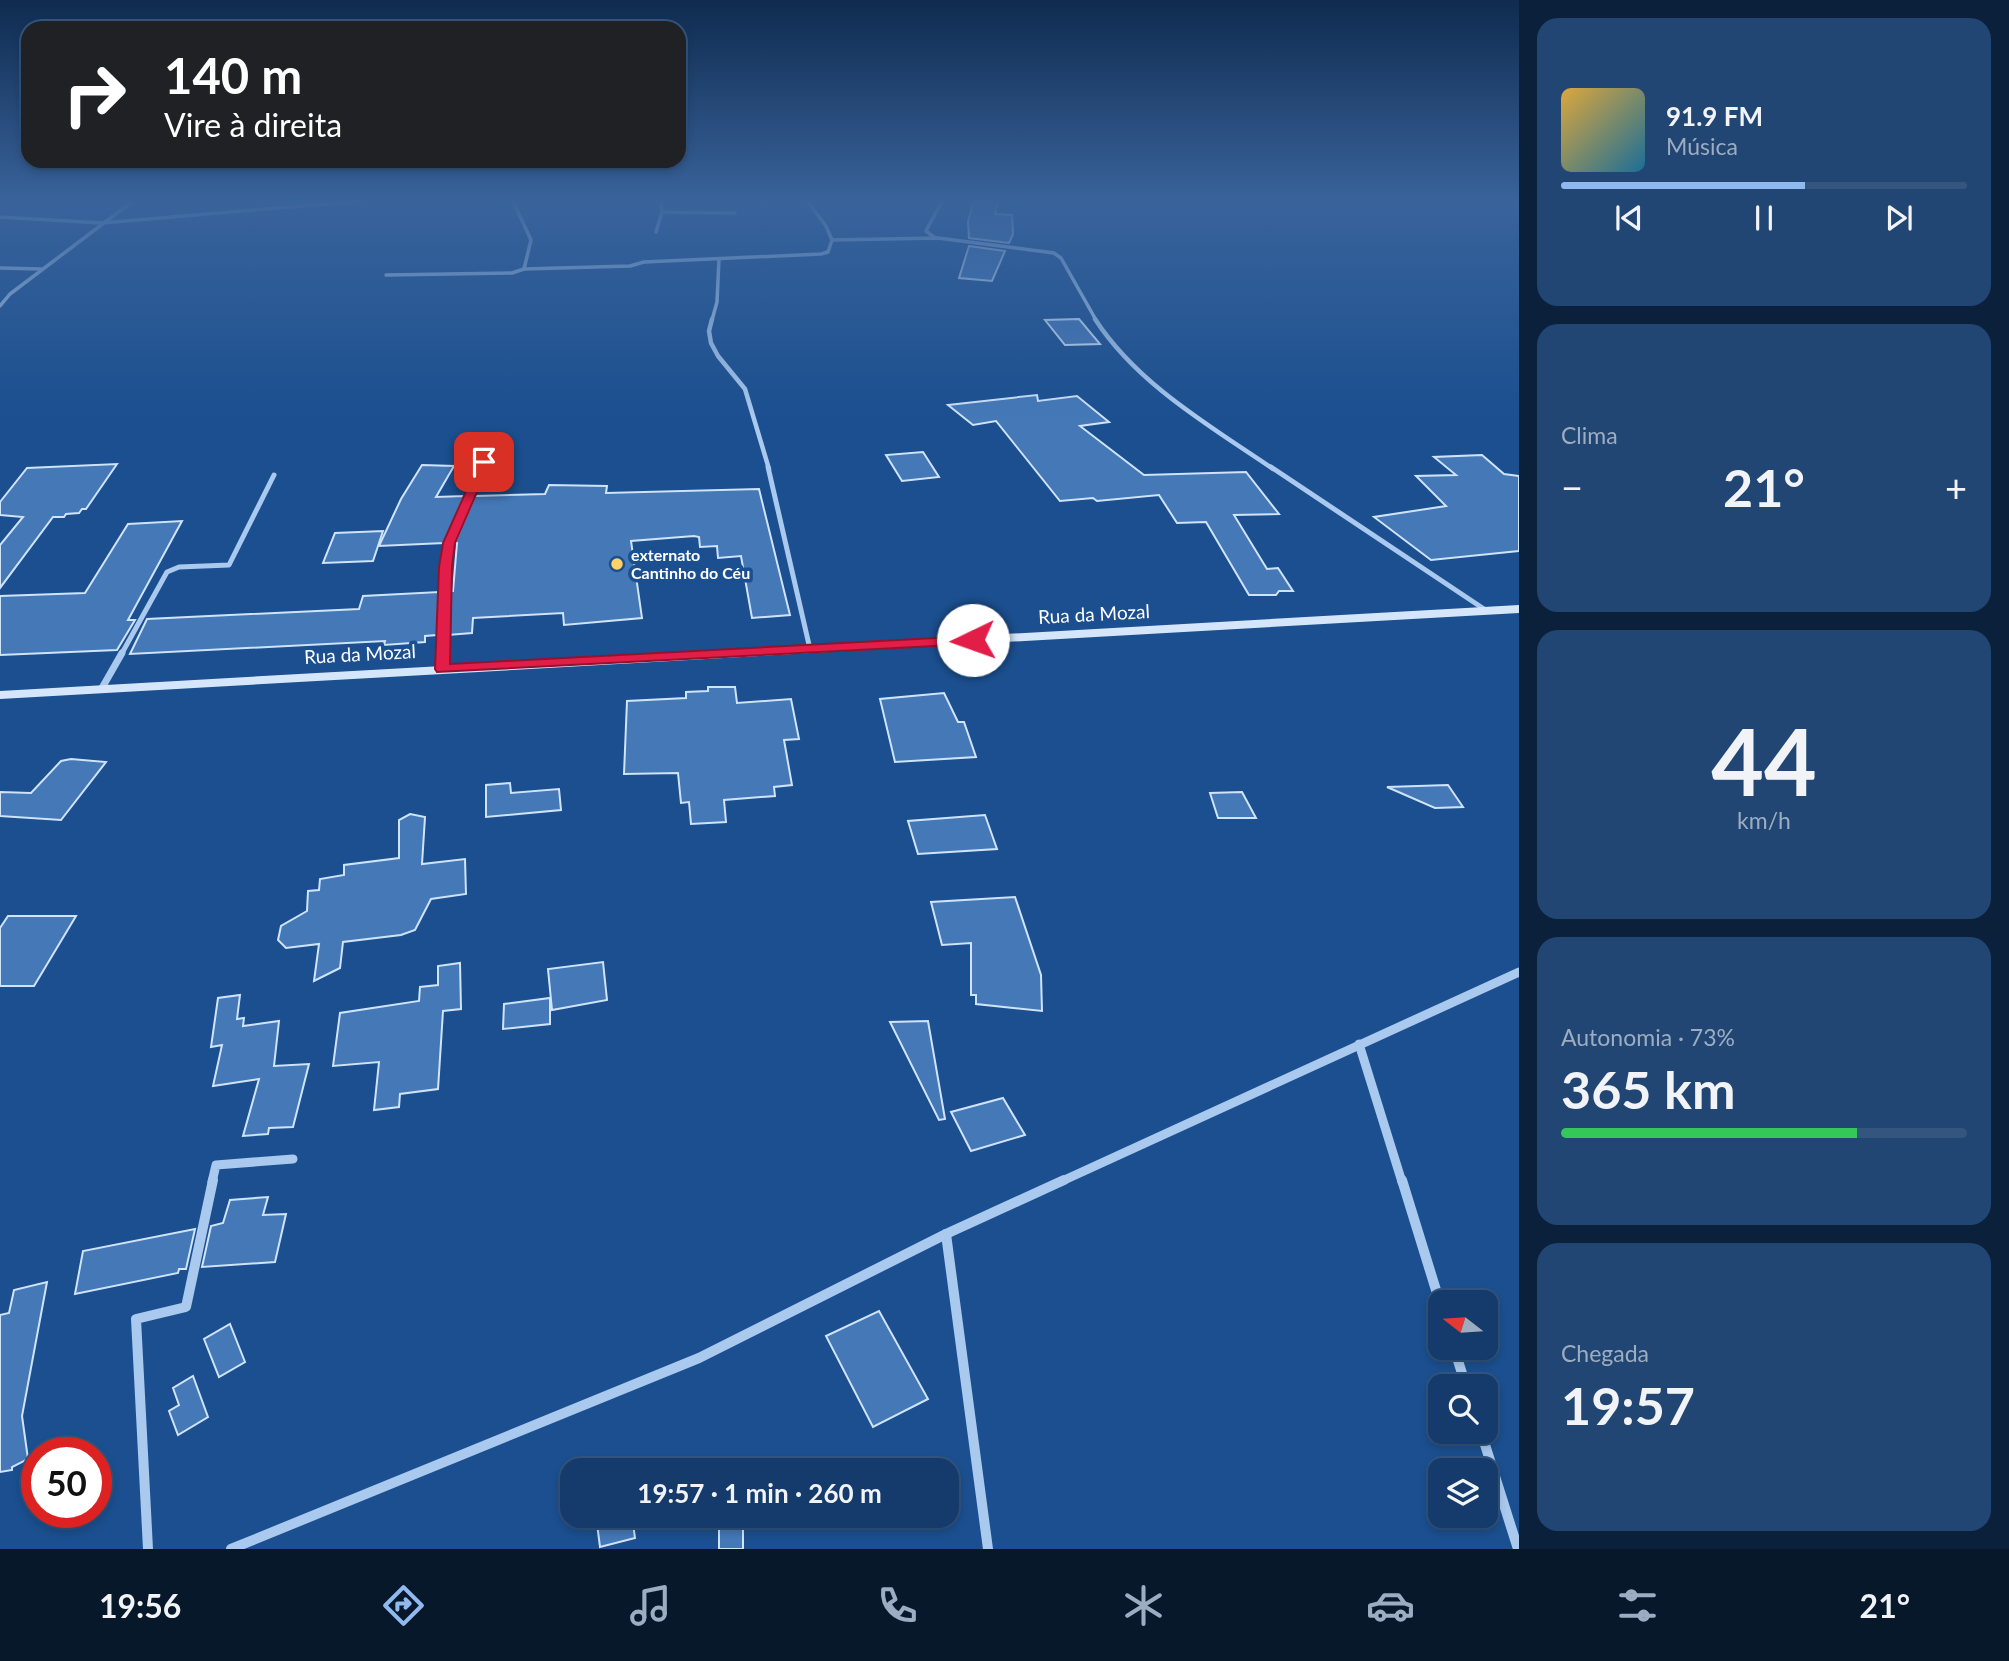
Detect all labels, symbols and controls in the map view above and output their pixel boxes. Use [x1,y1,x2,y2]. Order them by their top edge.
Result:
text: 140 m [164,46,302,104]
icon: right [49,49,140,140]
text: 91.9 FM [1666,100,1763,132]
text: Vire à direita [164,105,342,144]
text: Música [1666,132,1738,160]
icon: previous [1610,199,1648,237]
icon: pause [1745,199,1783,237]
icon: next [1880,199,1918,237]
text: Clima [1561,421,1618,449]
pin [454,432,514,492]
icon: arrive [465,443,503,481]
text: 21° [1723,456,1805,518]
text: − [1561,464,1583,510]
text: + [1945,464,1967,510]
place label: externato Cantinho do Céu [631,545,750,582]
marker: externato Cantinho do Céu [609,556,625,572]
street label: Rua da Mozal [1038,599,1150,628]
position arrow [936,603,1010,677]
street label: Rua da Mozal [304,639,416,668]
text: 44 [1711,706,1817,815]
text: km/h [1737,806,1791,834]
text: Autonomia · 73% [1561,1023,1735,1051]
text: 365 km [1561,1058,1735,1120]
north arrow [1428,1290,1498,1360]
map controls [1428,1290,1498,1528]
text: Chegada [1561,1339,1649,1367]
button: search [1428,1374,1498,1444]
text: 19:57 [1561,1374,1695,1436]
speed limit sign: 50 [21,1437,112,1528]
button: layers [1428,1458,1498,1528]
text: 19:57 · 1 min · 260 m [637,1477,882,1509]
icon: directions [379,1581,428,1630]
icon: music [626,1581,675,1630]
icon: phone [873,1581,922,1630]
icon: climate [1119,1581,1168,1630]
icon: car [1366,1581,1415,1630]
icon: filters [1613,1581,1662,1630]
text: 19:56 [99,1586,181,1625]
text: 21° [1860,1586,1910,1625]

